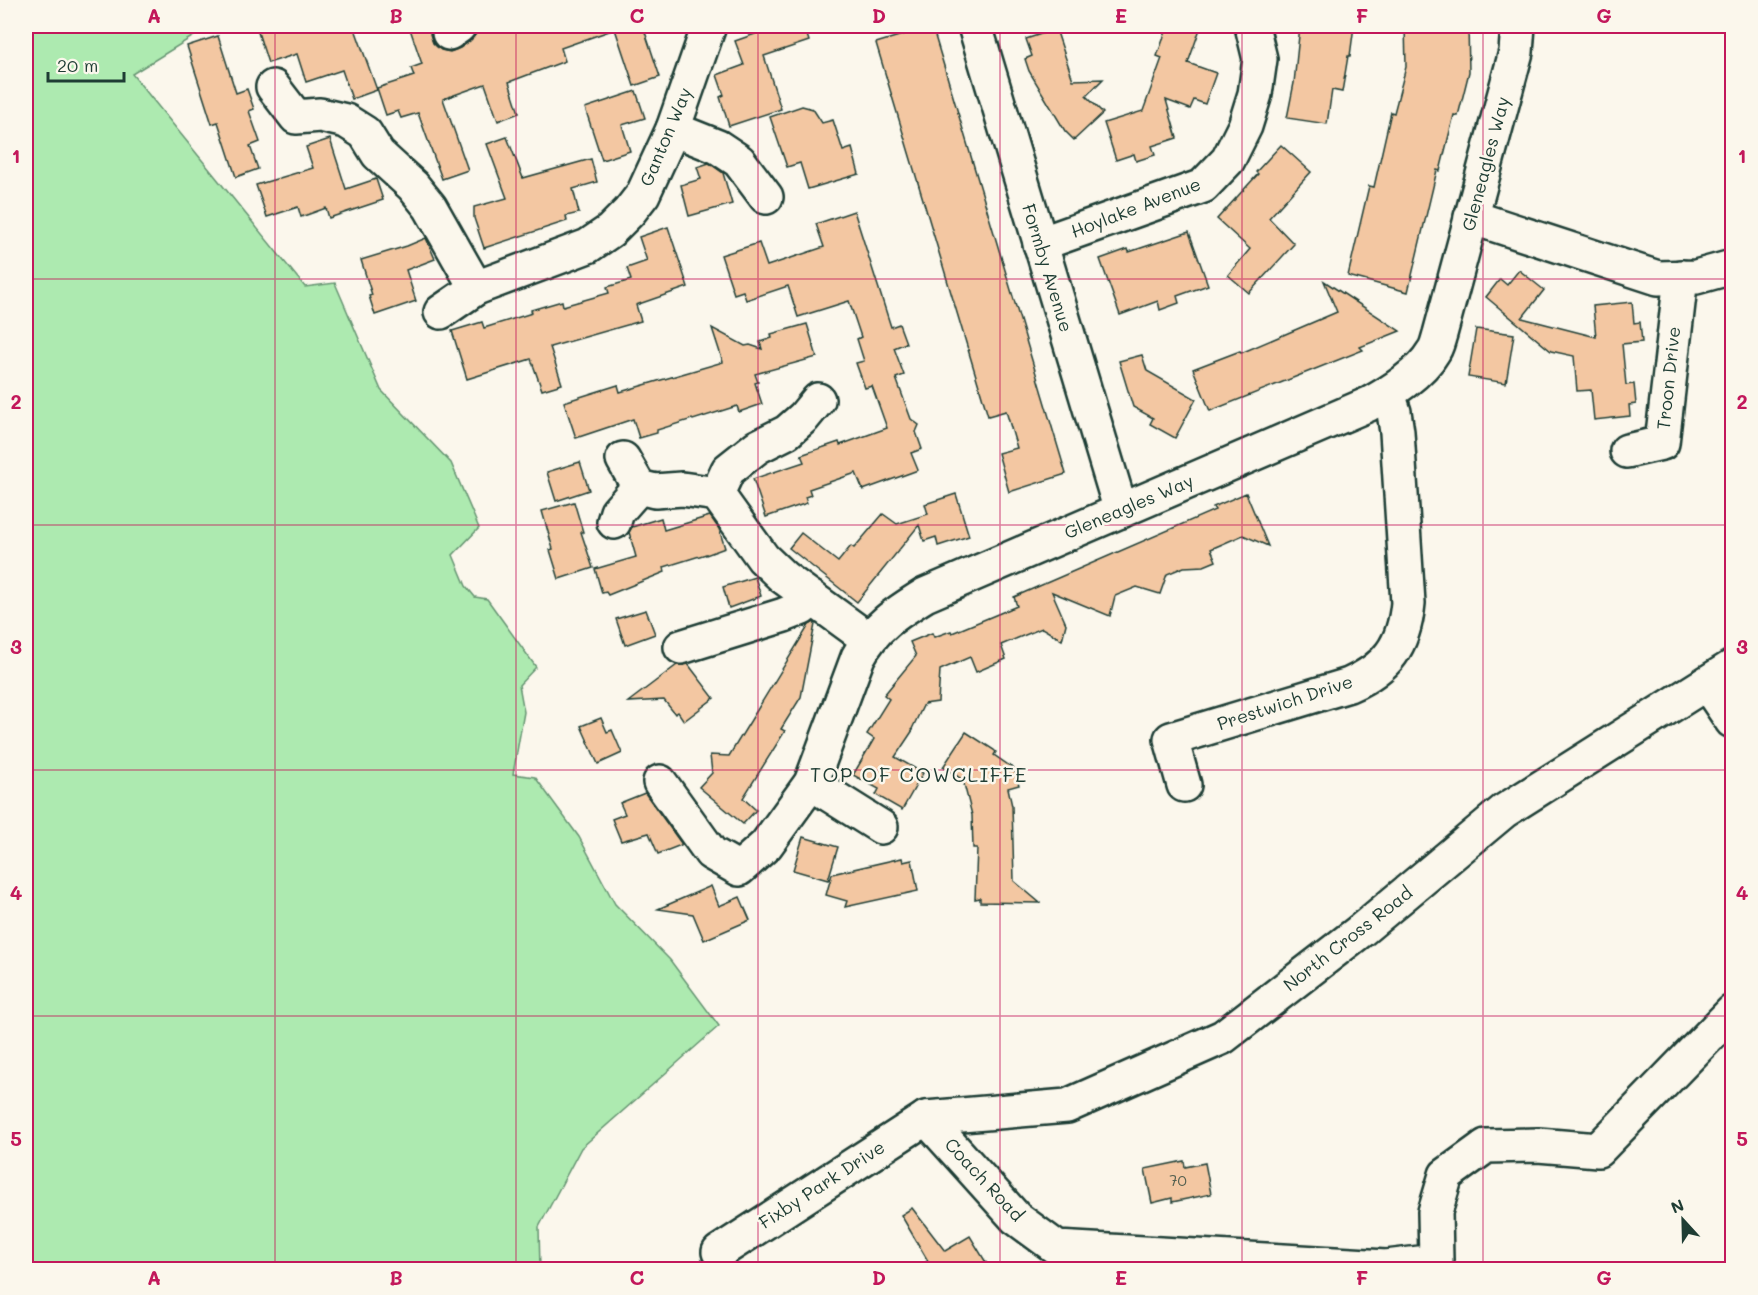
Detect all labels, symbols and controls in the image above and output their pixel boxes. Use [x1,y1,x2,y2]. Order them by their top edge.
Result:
text: A [147,2,161,28]
text: B [389,2,403,28]
text: C [630,2,645,28]
text: D [872,2,886,28]
text: E [1115,2,1127,28]
text: F [1356,2,1369,28]
text: G [1596,2,1612,28]
scale bar [48,45,124,83]
text: 20 m [57,53,98,77]
street label: Ganton Way [633,83,697,190]
street label: Gleneagles Way [1456,94,1515,234]
text: 1 [12,142,20,168]
text: 1 [1738,142,1746,168]
street label: Hoylake Avenue [1067,171,1204,243]
street label: Formby Avenue [1017,201,1079,335]
street label: Troon Drive [1651,325,1685,431]
text: 2 [10,388,22,414]
text: 2 [1736,388,1748,414]
street label: Gleneagles Way [1060,468,1197,544]
text: 3 [10,633,22,659]
text: 3 [1736,633,1748,659]
street label: Prestwich Drive [1214,669,1356,735]
district label: TOP OF COWCLIFFE [810,761,1028,787]
text: 4 [10,879,23,905]
text: 4 [1736,879,1749,905]
street label: North Cross Road [1278,880,1417,996]
text: 5 [10,1125,22,1151]
text: 5 [1736,1125,1748,1151]
street label: Coach Road [940,1132,1030,1226]
street label: Fixby Park Drive [754,1134,889,1234]
house number: 70 [1169,1170,1187,1190]
north arrow [1653,1190,1713,1250]
text: N [1668,1194,1687,1218]
text: A [147,1264,161,1290]
text: B [389,1264,403,1290]
text: C [630,1264,645,1290]
text: D [872,1264,886,1290]
text: E [1115,1264,1127,1290]
text: F [1356,1264,1369,1290]
text: G [1596,1264,1612,1290]

